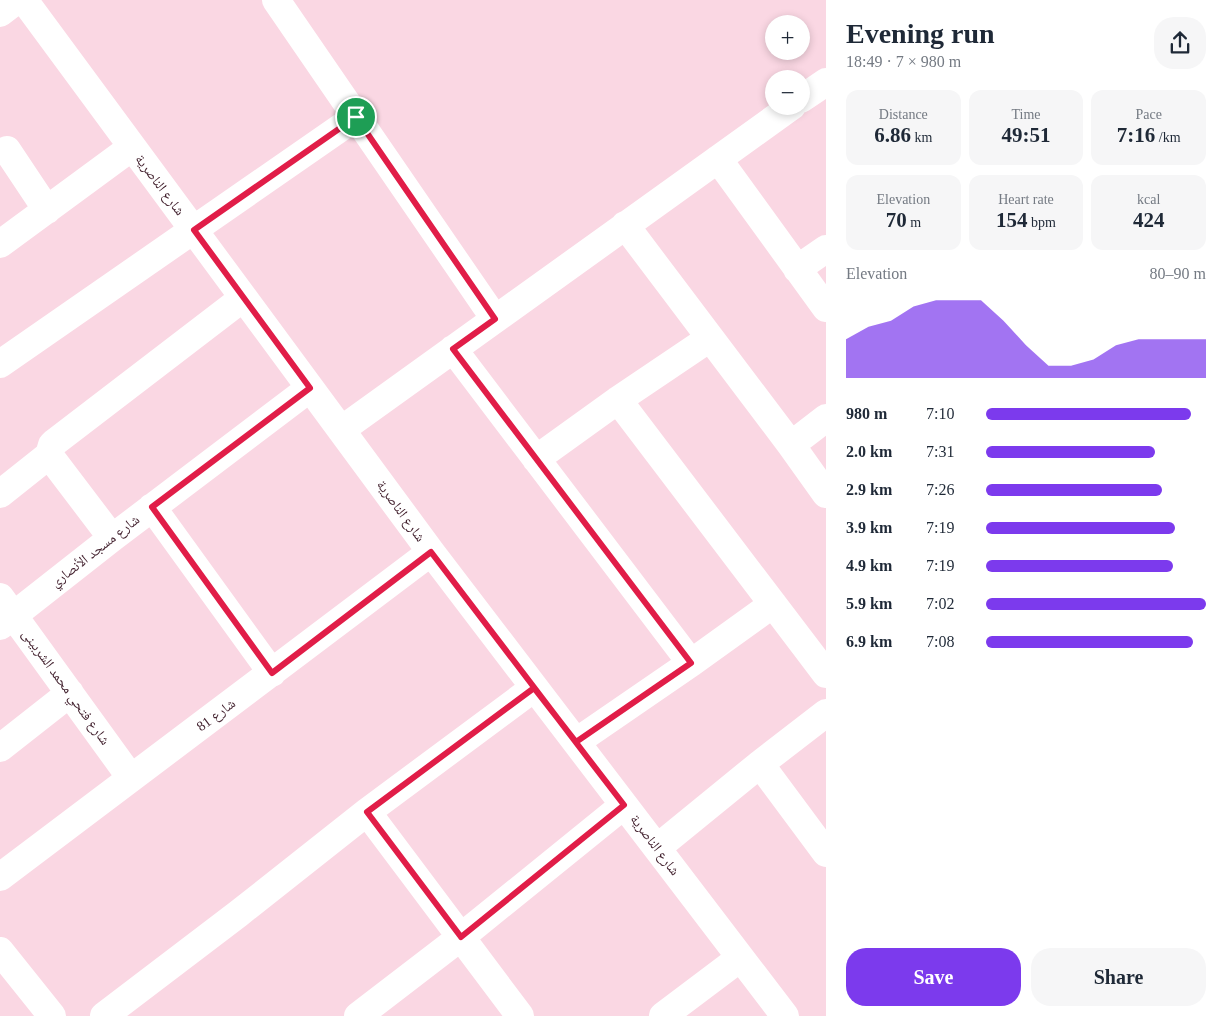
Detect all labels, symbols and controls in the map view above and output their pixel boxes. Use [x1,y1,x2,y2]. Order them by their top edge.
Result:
map controls [765,15,810,115]
button: + [765,15,810,60]
button: share [1154,17,1206,69]
text: Evening run [846,18,995,49]
text: 18:49 · 7 × 980 m [846,53,961,70]
button: − [765,70,810,115]
pin [335,96,377,138]
icon: arrive [342,103,370,131]
text: Distance [879,107,928,122]
text: Time [1011,107,1041,122]
text: Pace [1135,107,1162,122]
text: 6.86 [874,123,911,147]
text: 49:51 [1001,123,1050,147]
text: 7:16 [1117,123,1155,147]
text: km [911,130,932,145]
text: /km [1155,130,1181,145]
street label: شارع الناصرية [131,152,188,219]
text: Elevation [877,192,930,207]
text: Heart rate [998,192,1054,207]
text: kcal [1137,192,1160,207]
text: 70 [886,208,907,232]
text: 154 [996,208,1028,232]
text: 424 [1133,208,1164,232]
text: m [907,215,921,230]
text: bpm [1028,215,1056,230]
text: Elevation [846,265,907,282]
text: 80–90 m [1150,265,1206,282]
text: 980 m [846,405,887,422]
text: 7:10 [926,405,954,422]
text: 2.0 km [846,443,892,460]
text: 7:31 [926,443,954,460]
street label: شارع الناصرية [372,478,428,546]
text: 2.9 km [846,481,892,498]
text: 7:26 [926,481,954,498]
street label: شارع مسجد الأنصاري [48,512,144,593]
text: 3.9 km [846,519,892,536]
text: 7:19 [926,519,954,536]
text: 4.9 km [846,557,892,574]
text: 7:19 [926,557,954,574]
text: 5.9 km [846,595,892,612]
text: 7:02 [926,595,954,612]
street label: شارع فتحي محمد الشربينى [16,626,113,750]
text: 6.9 km [846,633,892,650]
text: 7:08 [926,633,954,650]
street label: شارع 81 [194,696,239,736]
street label: شارع الناصرية [626,812,683,879]
button: Save [846,948,1021,1006]
button: Share [1031,948,1206,1006]

